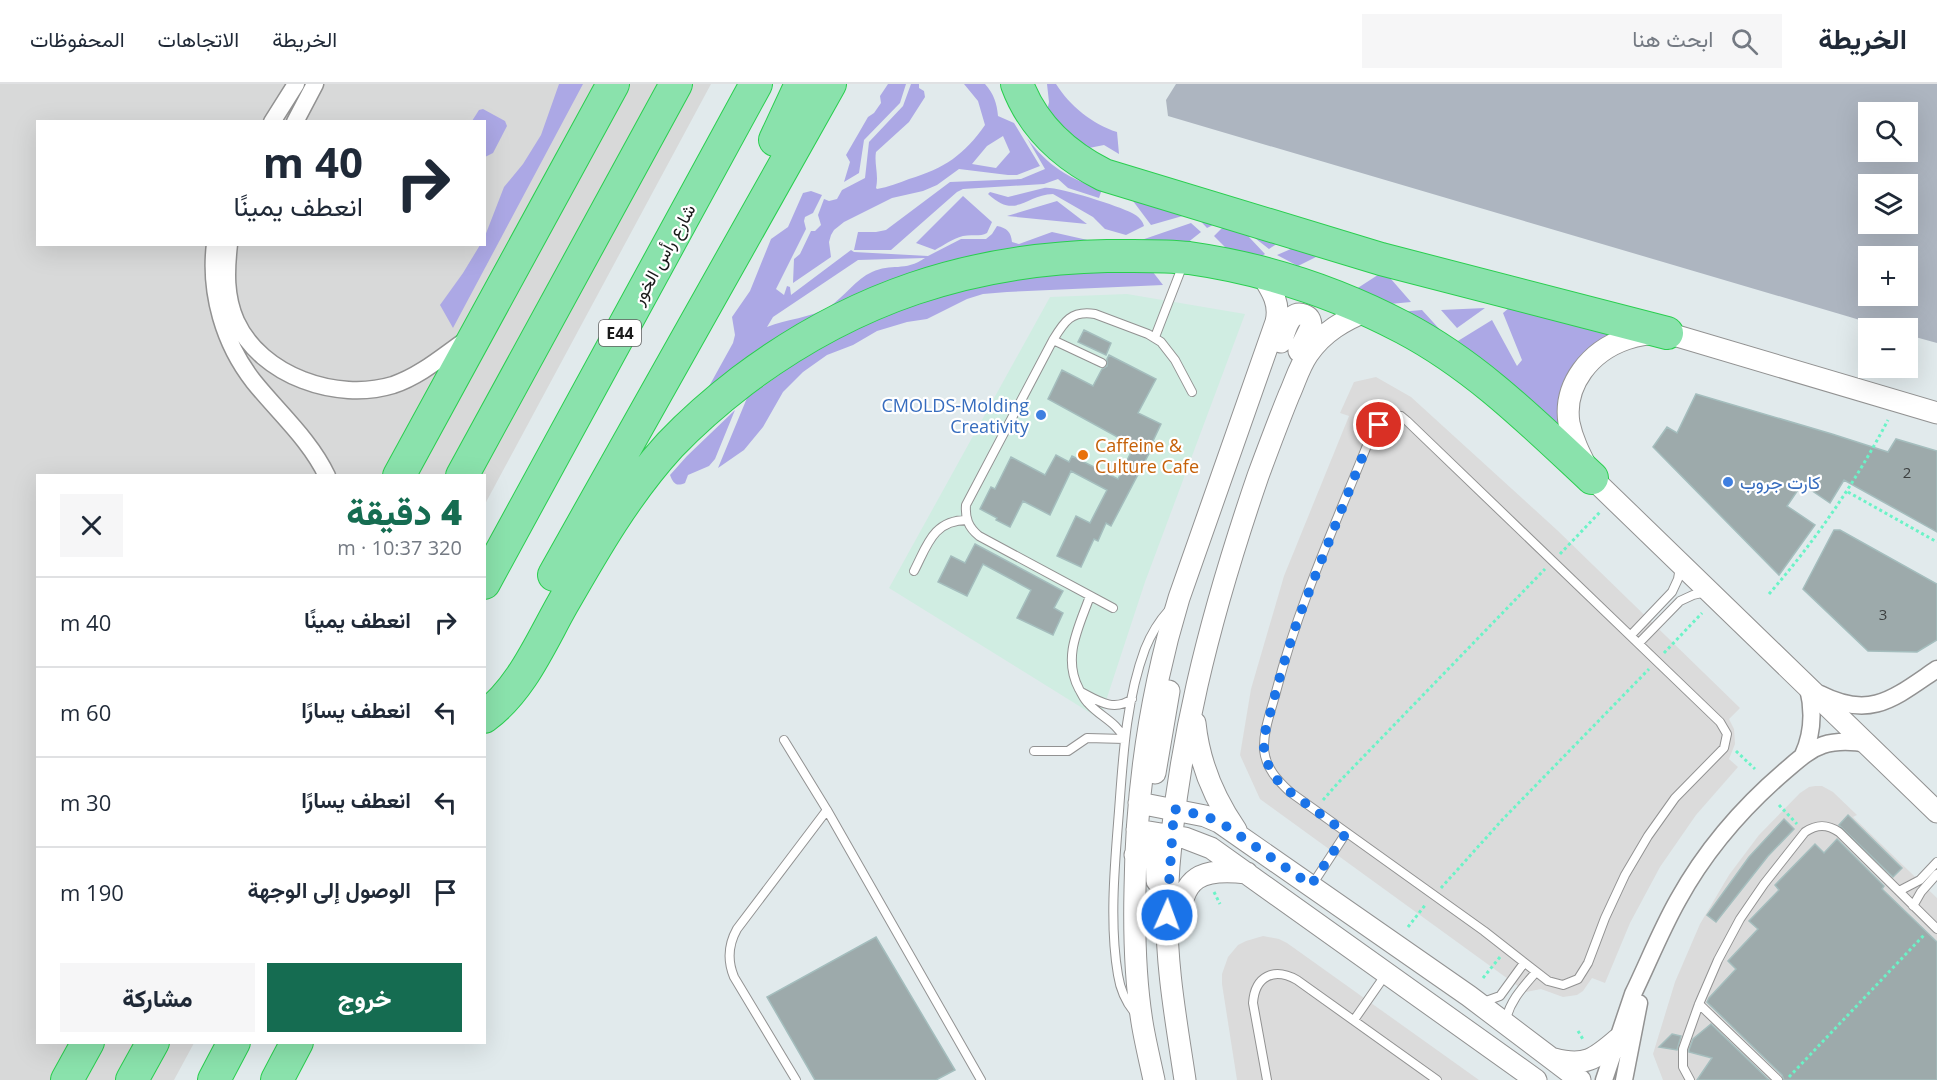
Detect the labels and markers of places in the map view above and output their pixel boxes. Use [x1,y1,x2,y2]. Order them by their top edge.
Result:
place label: CMOLDS-Molding Creativity [881,393,1030,438]
pin [1353,399,1404,450]
marker: CMOLDS-Molding Creativity [1034,408,1048,422]
place label: Caffeine & Culture Cafe [1095,433,1199,478]
marker: Caffeine & Culture Cafe [1076,448,1090,462]
place label: كارت جروب [1740,470,1820,494]
marker: كارت جروب [1721,475,1735,489]

